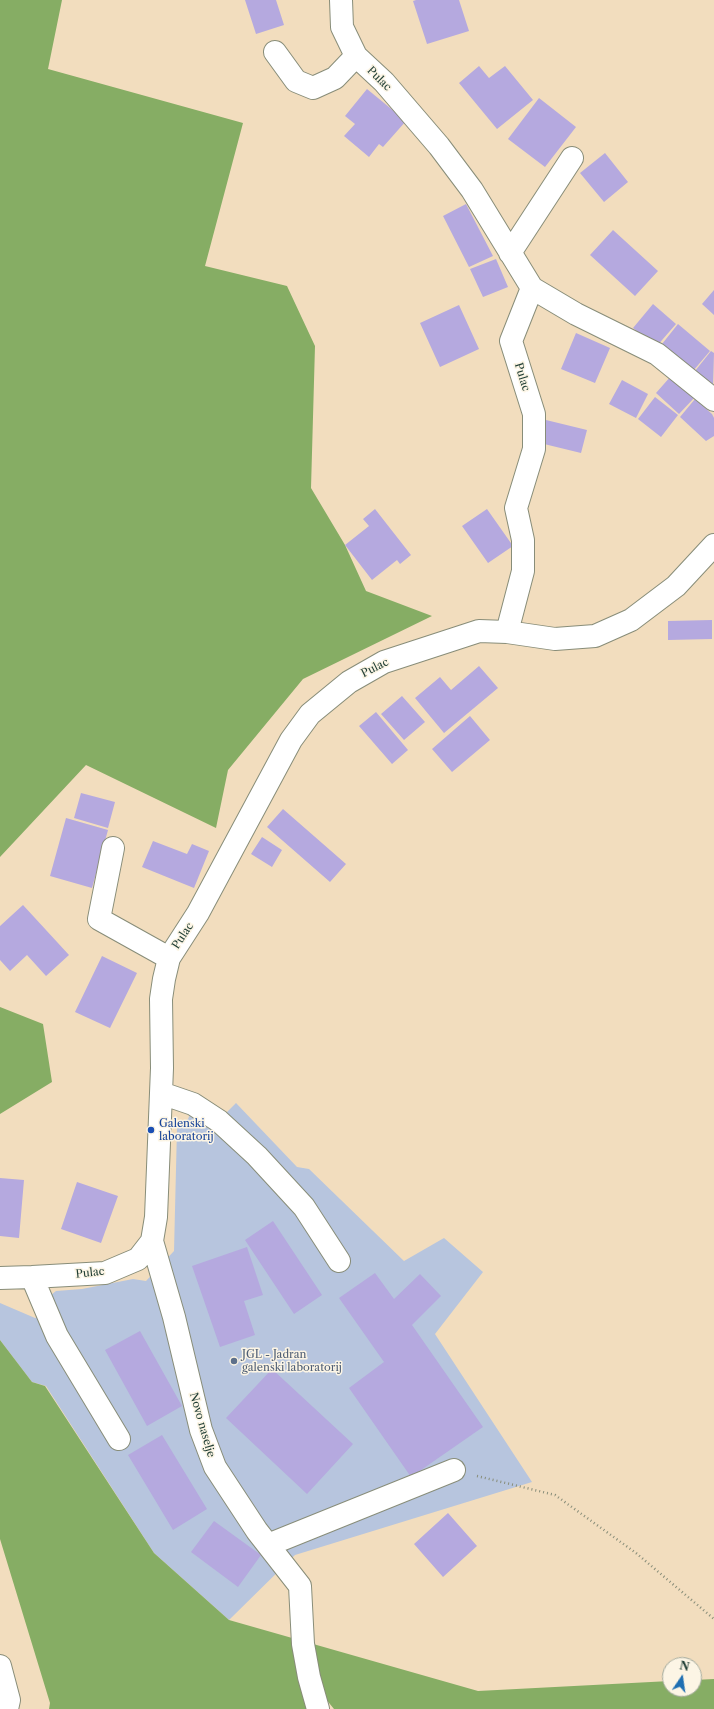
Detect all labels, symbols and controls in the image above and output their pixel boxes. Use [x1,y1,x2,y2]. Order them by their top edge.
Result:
street label: Pulac [364,64,394,94]
street label: Pulac [511,361,533,393]
street label: Pulac [359,656,391,680]
street label: Pulac [170,920,196,952]
place label: Galenski laboratorij [159,1117,214,1143]
marker: Galenski laboratorij [146,1125,156,1135]
street label: Pulac [75,1265,105,1281]
place label: JGL - Jadran galenski laboratorij [242,1348,342,1374]
marker: JGL - Jadran galenski laboratorij [229,1356,239,1366]
street label: Novo naselje [186,1391,218,1459]
north arrow [662,1657,702,1697]
text: N [678,1658,691,1674]

